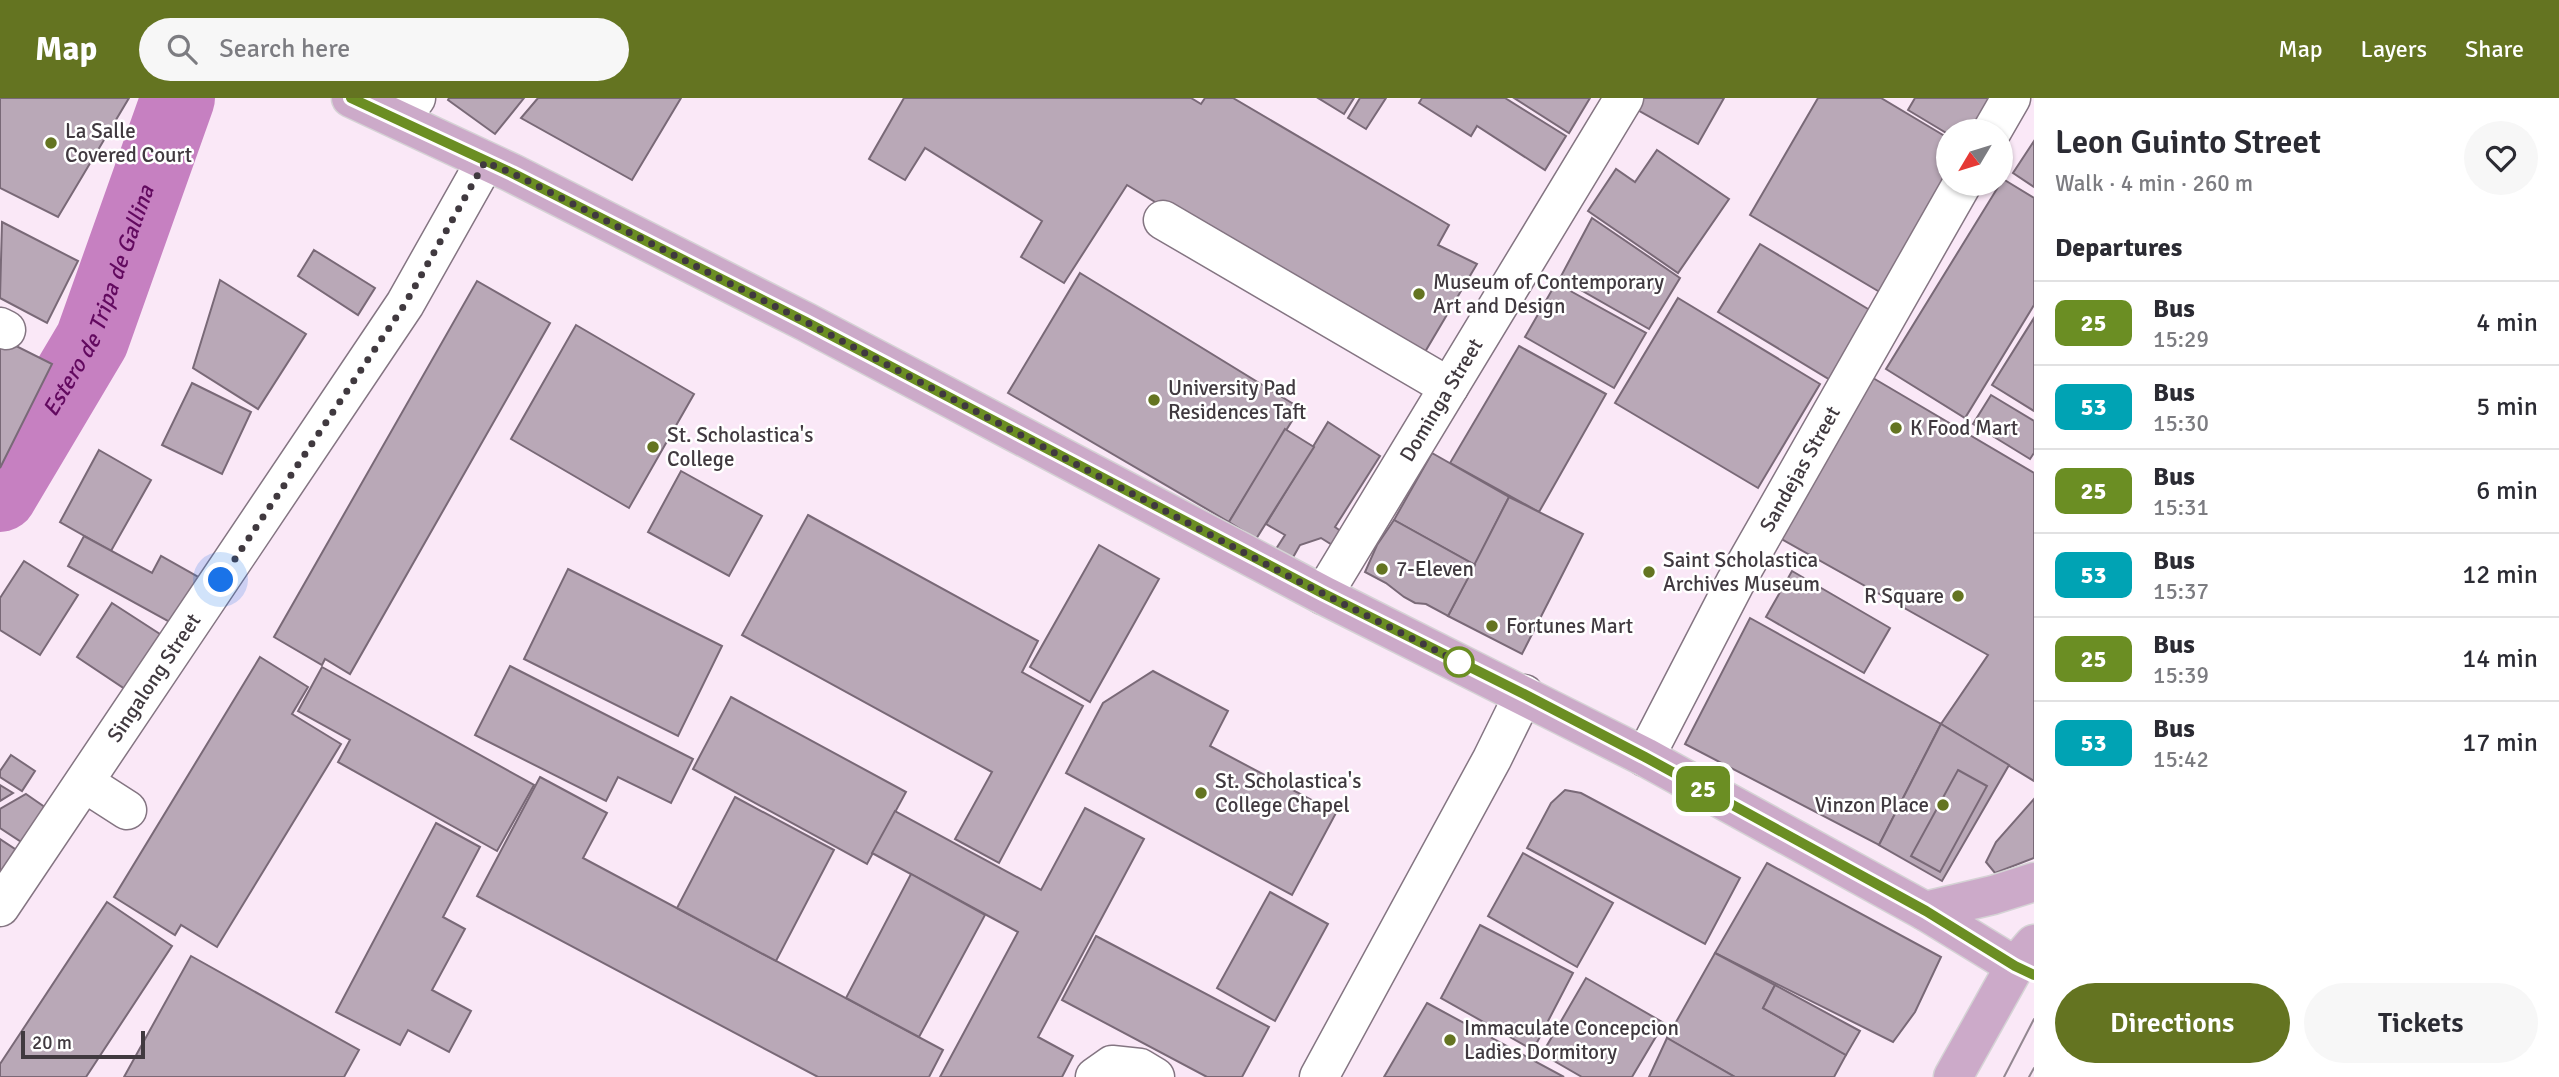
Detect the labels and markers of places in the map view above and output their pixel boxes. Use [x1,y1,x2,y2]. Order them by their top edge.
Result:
place label: La Salle Covered Court [65,118,192,168]
marker: La Salle Covered Court [43,135,59,151]
place label: Museum of Contemporary Art and Design [1433,269,1664,319]
marker: Museum of Contemporary Art and Design [1411,286,1427,302]
place label: University Pad Residences Taft [1168,375,1306,425]
marker: University Pad Residences Taft [1146,392,1162,408]
place label: K Food Mart [1910,415,2018,441]
marker: K Food Mart [1888,420,1904,436]
place label: St. Scholastica's College [667,422,813,472]
marker: St. Scholastica's College [645,439,661,455]
place label: Saint Scholastica Archives Museum [1663,547,1820,597]
place label: 7-Eleven [1396,556,1474,582]
marker: 7-Eleven [1374,561,1390,577]
marker: Saint Scholastica Archives Museum [1641,564,1657,580]
place label: R Square [1864,583,1944,609]
marker: R Square [1950,588,1966,604]
place label: Fortunes Mart [1506,613,1633,639]
marker: Fortunes Mart [1484,618,1500,634]
unlabelled marker [1444,647,1474,677]
place label: St. Scholastica's College Chapel [1215,768,1361,818]
marker: St. Scholastica's College Chapel [1193,785,1209,801]
place label: Vinzon Place [1815,792,1929,818]
marker: Vinzon Place [1935,797,1951,813]
place label: Immaculate Concepcion Ladies Dormitory [1464,1015,1679,1065]
marker: Immaculate Concepcion Ladies Dormitory [1442,1032,1458,1048]

